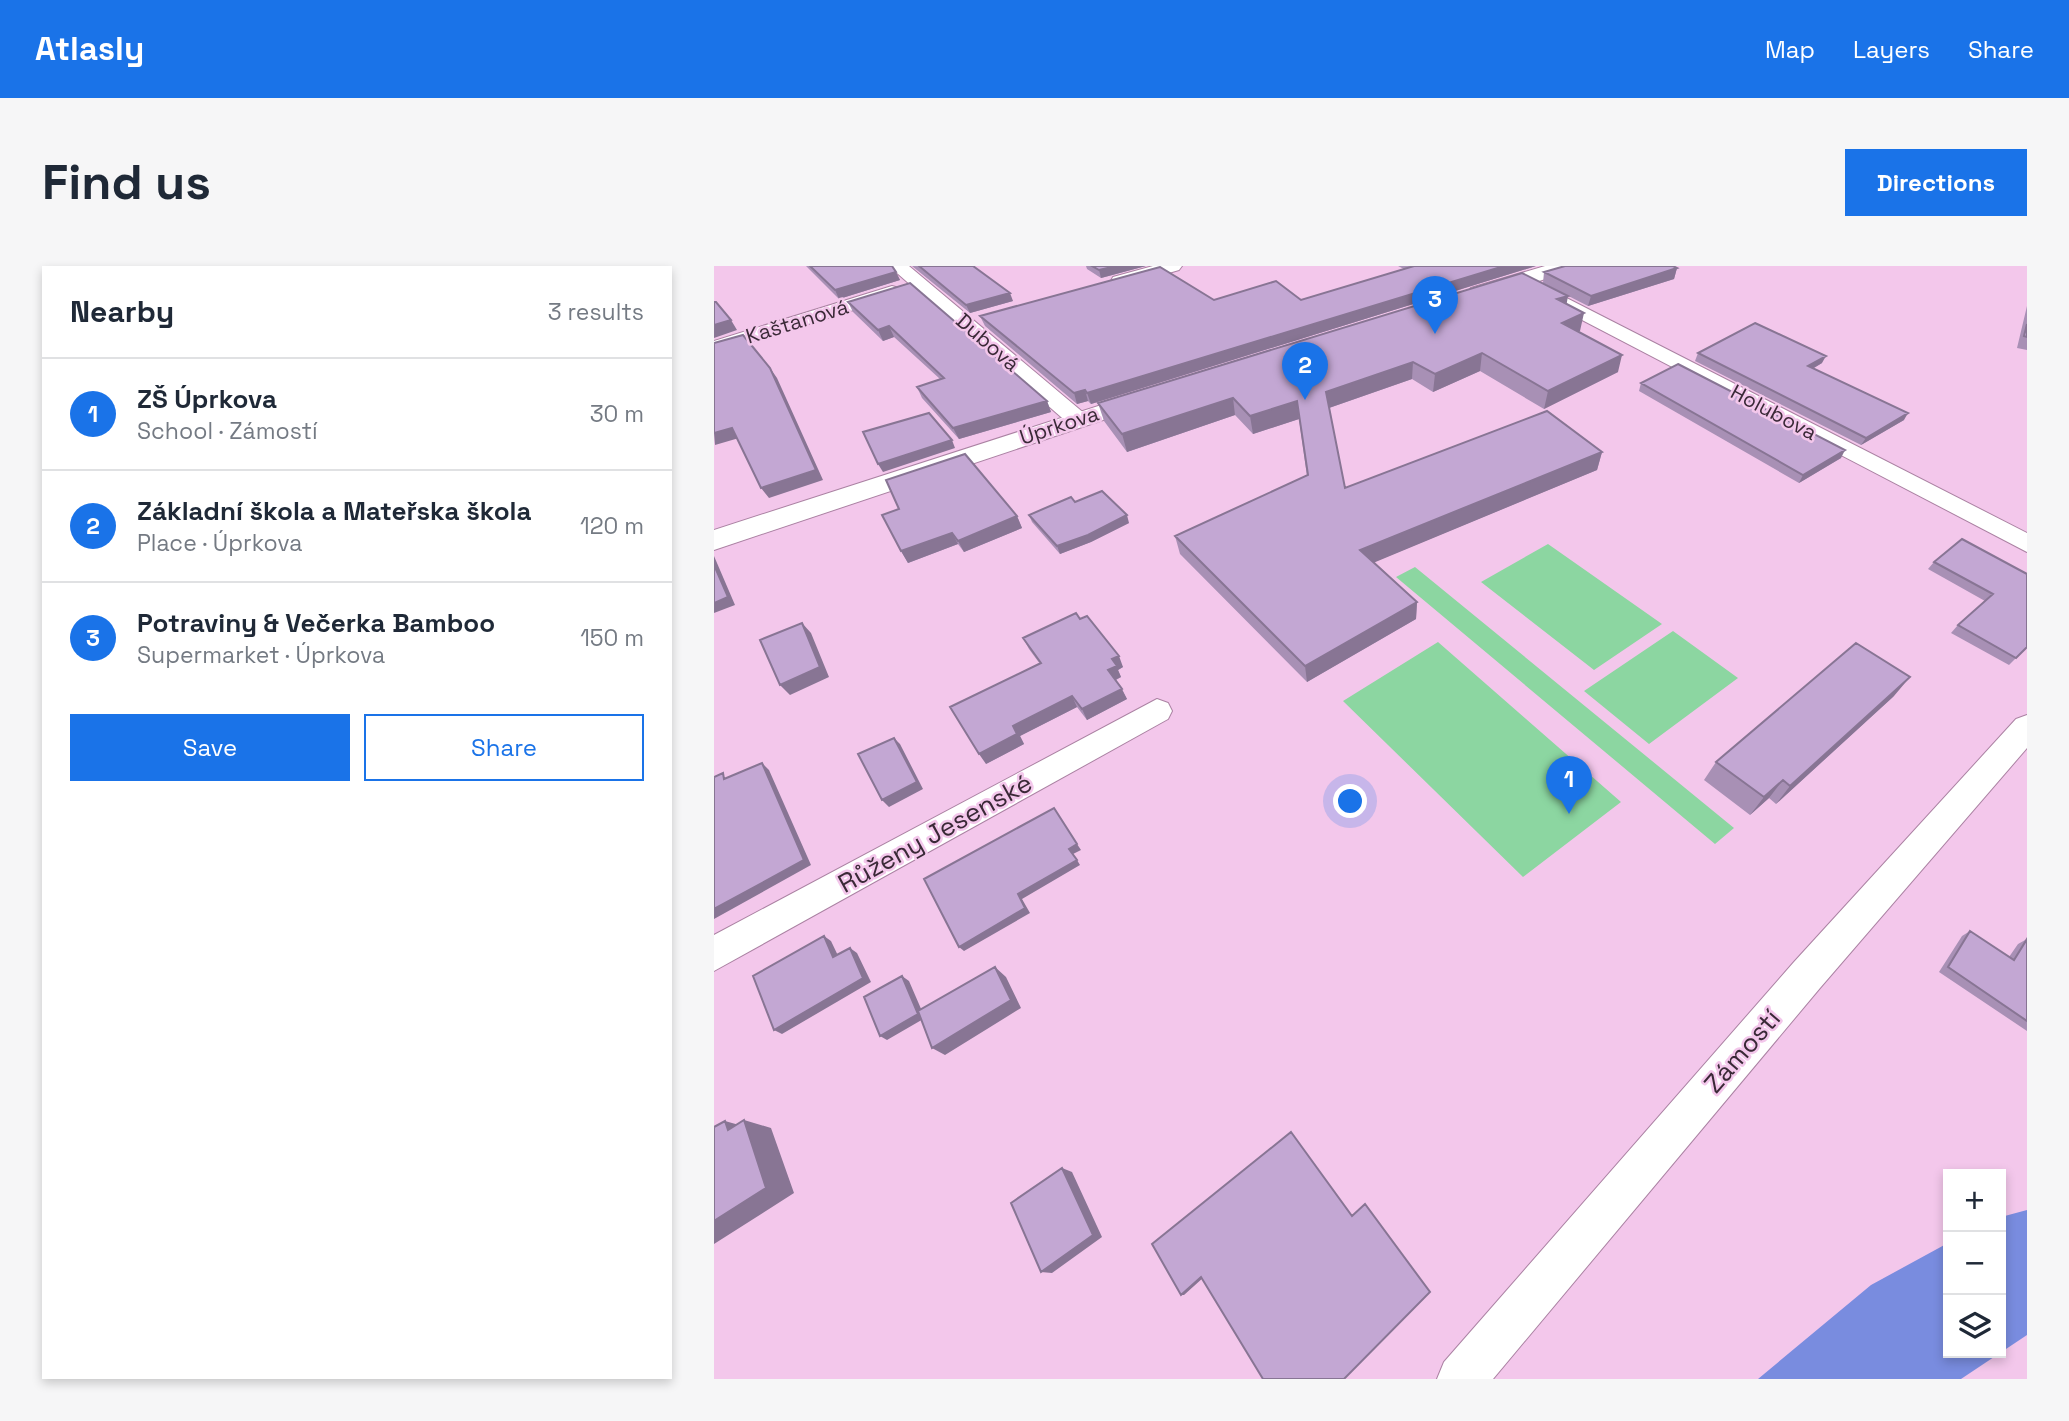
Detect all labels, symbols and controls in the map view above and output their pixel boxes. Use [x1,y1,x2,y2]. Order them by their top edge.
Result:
text: Atlasly [35,28,144,70]
text: Map [1765,34,1815,65]
text: Layers [1853,34,1930,65]
text: Share [1968,34,2034,65]
button: Directions [1845,149,2027,216]
text: Find us [42,151,211,213]
pin: 3 [1412,276,1458,334]
text: Nearby [70,292,174,331]
street label: Kaštanová [742,293,852,349]
text: 3 results [548,297,644,327]
street label: Dubová [950,307,1026,377]
pin: 2 [1282,342,1328,400]
street label: Holubova [1726,378,1822,446]
text: ZŠ Úprkova [137,382,277,416]
text: 1 [88,399,98,429]
text: 30 m [590,399,644,429]
street label: Úprkova [1016,400,1102,450]
text: School · Zámostí [137,416,318,446]
text: Základní škola a Mateřska škola [137,494,532,528]
text: 2 [86,511,100,541]
text: 120 m [580,511,644,541]
text: Place · Úprkova [137,528,302,558]
text: Potraviny & Večerka Bamboo [137,606,495,640]
text: 3 [86,623,100,653]
text: 150 m [580,623,644,653]
text: Supermarket · Úprkova [137,640,385,670]
button: Save [70,714,350,781]
button: Share [364,714,644,781]
pin: 1 [1546,756,1592,814]
street label: Růženy Jesenské [832,766,1038,900]
your location [1333,784,1367,818]
street label: Zámostí [1696,1002,1788,1100]
map controls [1943,1169,2006,1358]
button: + [1943,1169,2006,1232]
button: − [1943,1232,2006,1295]
button: layers [1943,1295,2006,1358]

